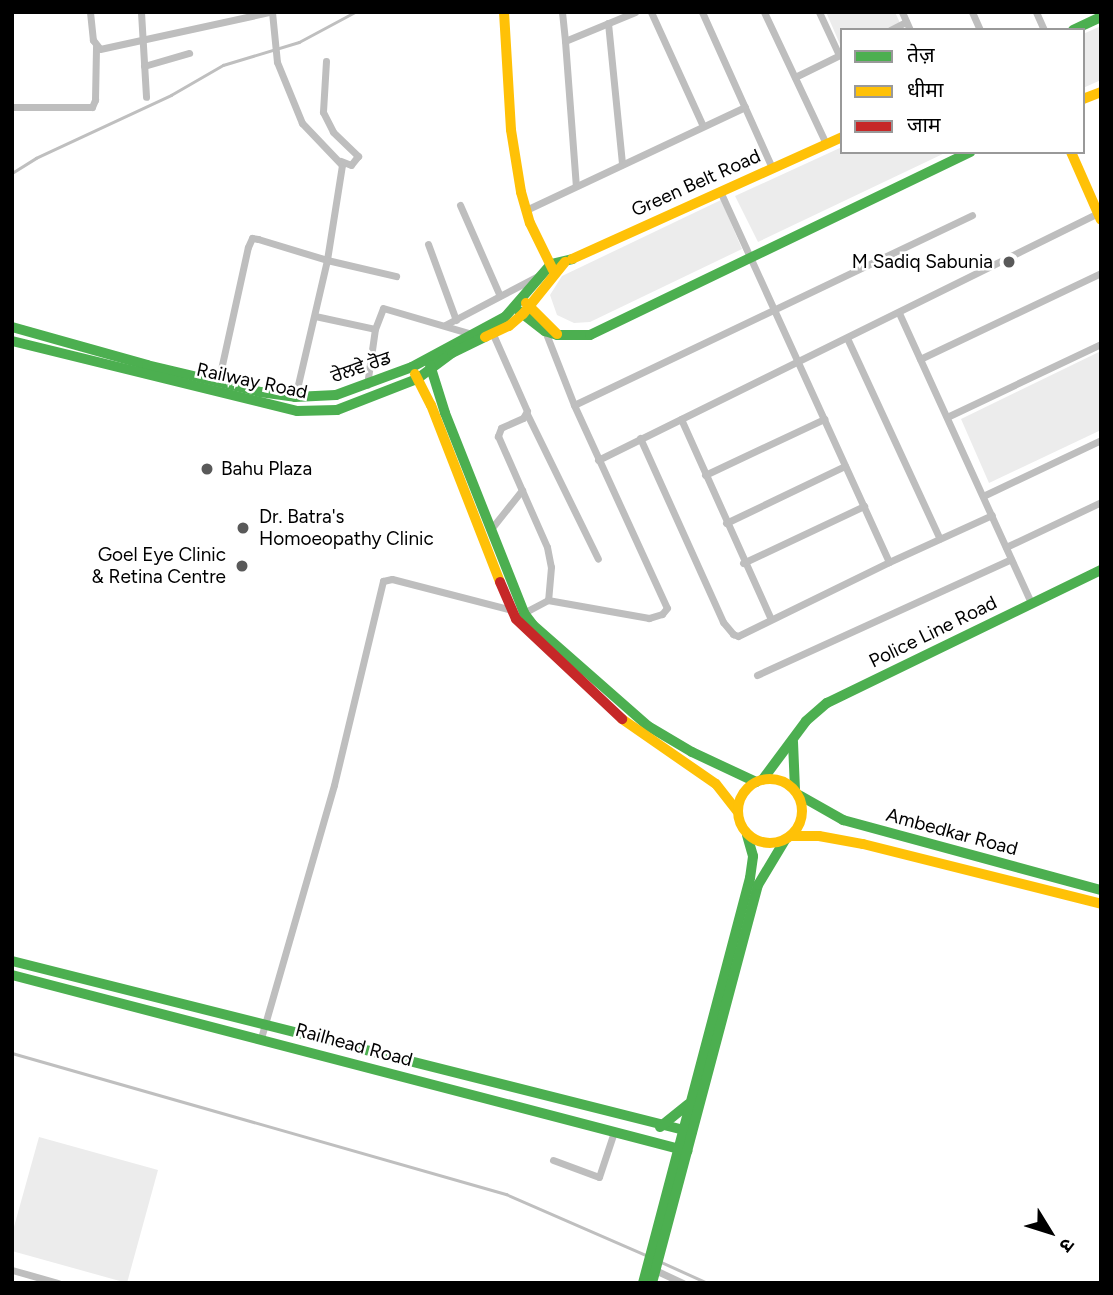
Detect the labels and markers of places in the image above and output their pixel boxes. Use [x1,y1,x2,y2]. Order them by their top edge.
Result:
place label: M Sadiq Sabunia [852,251,993,273]
marker: M Sadiq Sabunia [999,252,1019,272]
place label: Bahu Plaza [221,458,312,480]
marker: Bahu Plaza [199,461,215,477]
place label: Dr. Batra's Homoeopathy Clinic [259,506,434,550]
marker: Dr. Batra's Homoeopathy Clinic [233,518,253,538]
place label: Goel Eye Clinic & Retina Centre [92,544,226,588]
marker: Goel Eye Clinic & Retina Centre [232,556,252,576]

